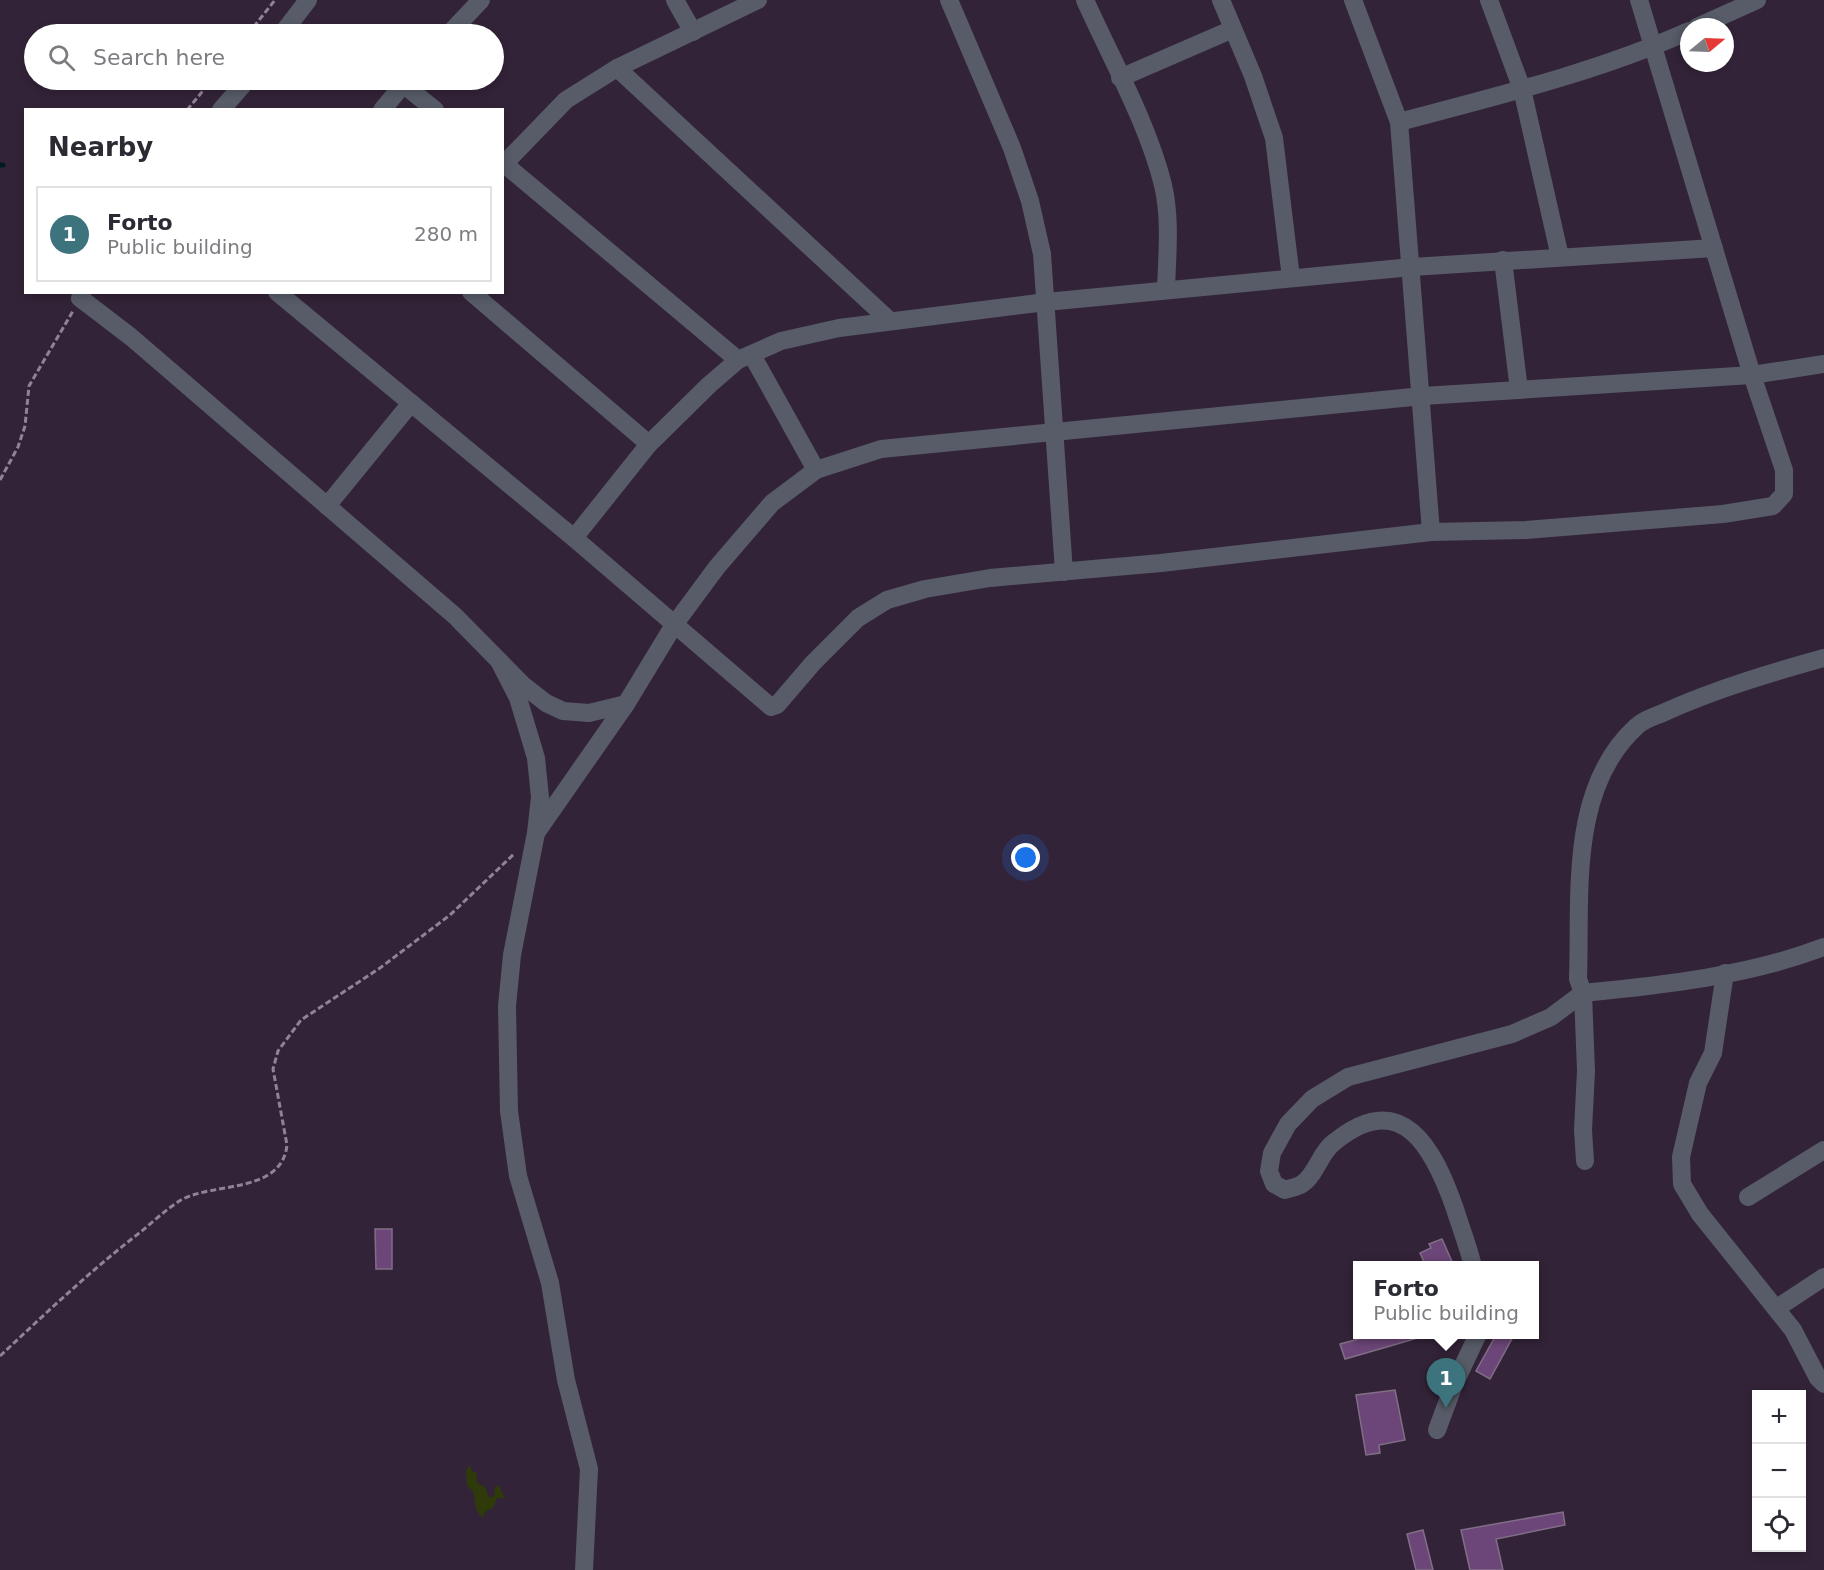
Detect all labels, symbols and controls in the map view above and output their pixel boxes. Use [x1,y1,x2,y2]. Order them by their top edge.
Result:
north arrow [1680,18,1734,72]
search box [24,24,504,90]
icon: search [45,41,78,74]
text: Search here [93,45,225,70]
text: Nearby [48,132,153,162]
text: Forto [107,210,173,235]
text: 1 [63,222,76,246]
text: 280 m [414,222,478,246]
text: Public building [107,235,253,259]
your location [1011,843,1040,872]
popup [1353,1261,1539,1339]
text: Forto [1373,1276,1439,1301]
text: Public building [1373,1301,1519,1325]
pin: 1 [1426,1358,1466,1408]
map controls [1752,1390,1806,1552]
button: + [1752,1390,1806,1444]
button: − [1752,1444,1806,1498]
button: locate [1752,1498,1806,1552]

